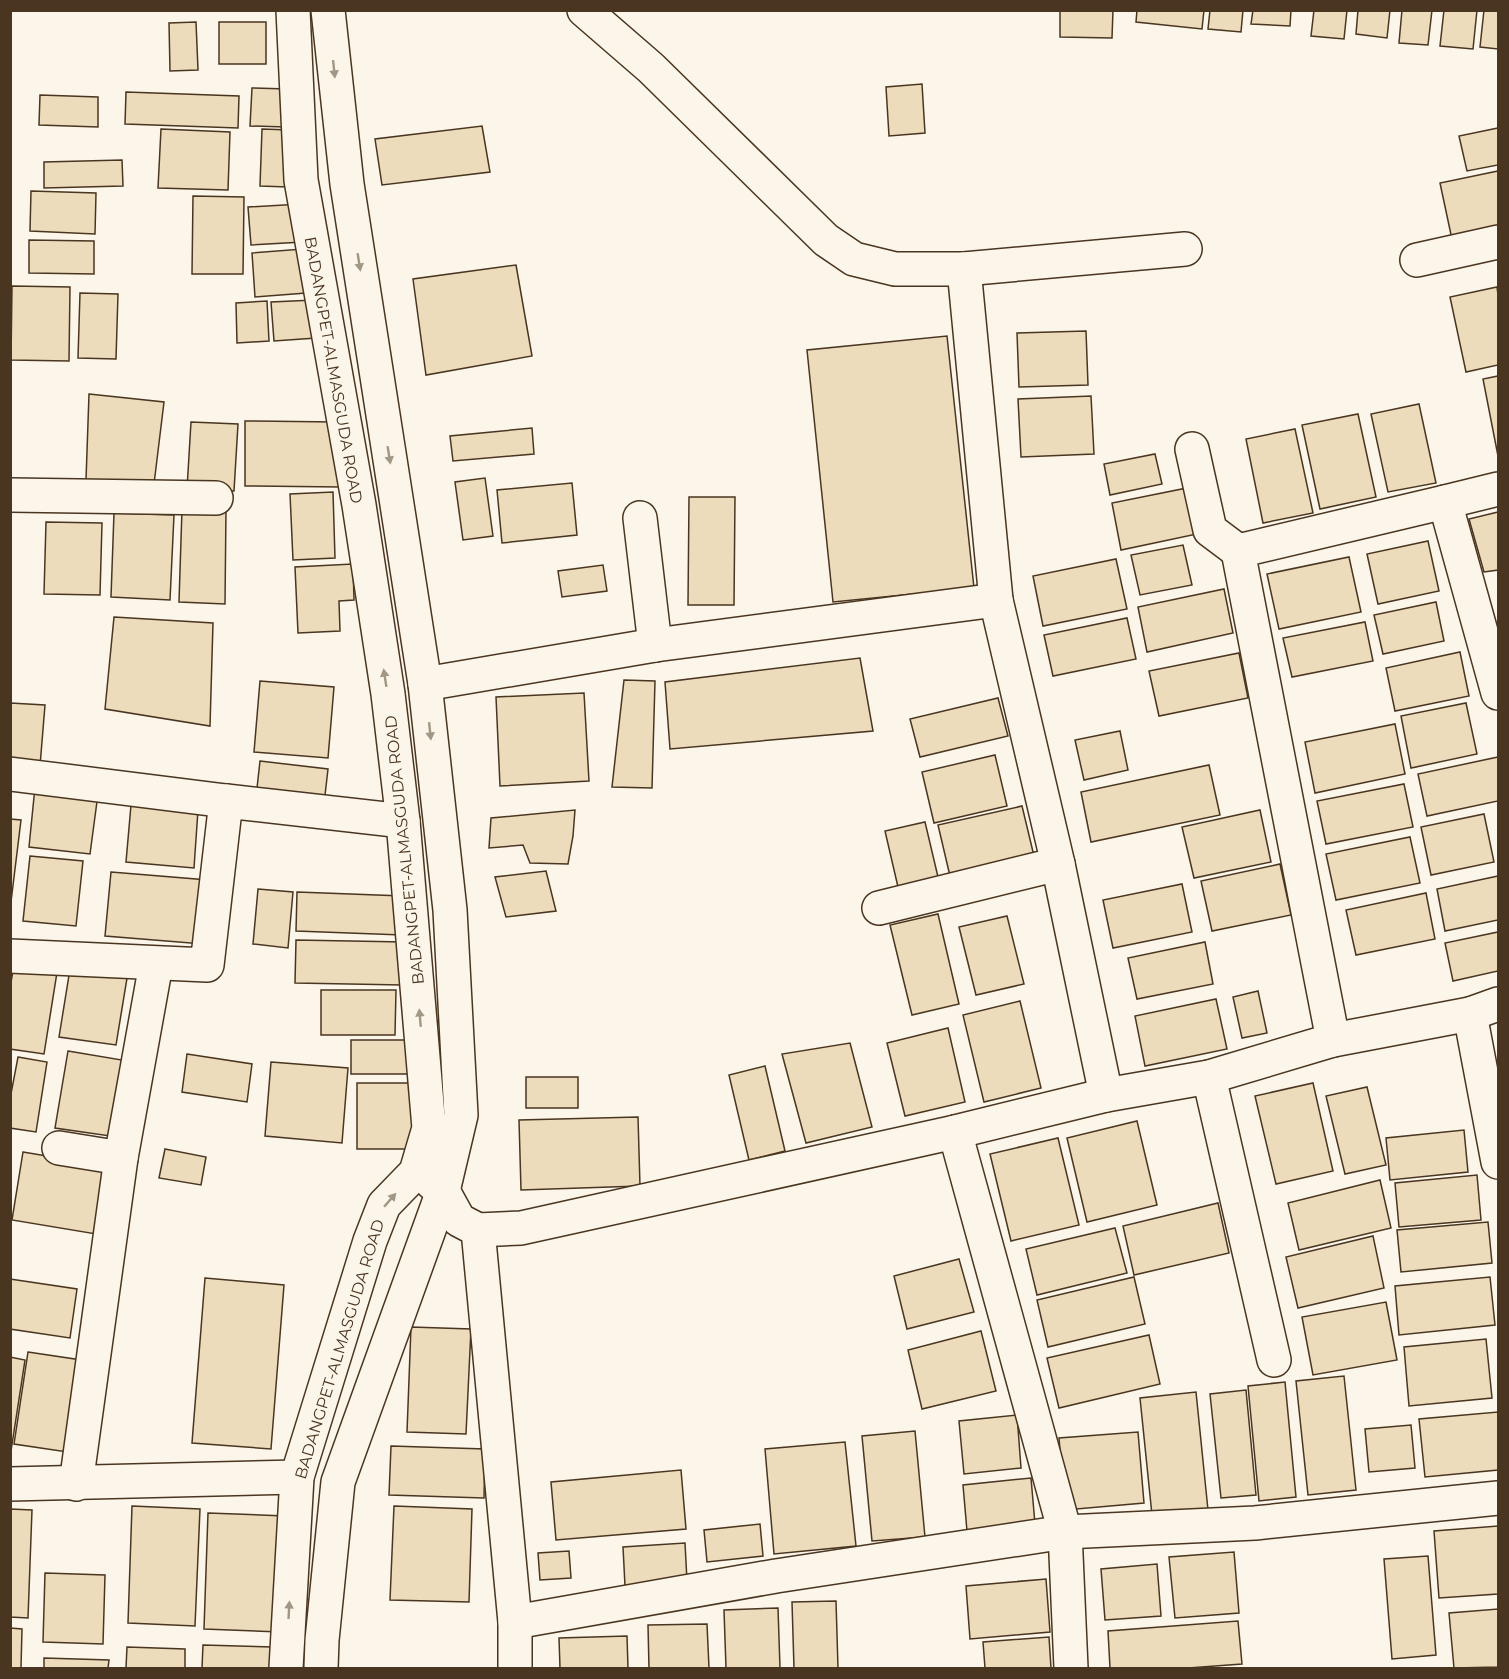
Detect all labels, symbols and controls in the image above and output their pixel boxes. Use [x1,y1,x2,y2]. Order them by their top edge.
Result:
one-way arrow [330,59,339,78]
street label: BADANGPET-ALMASGUDA ROAD [301,235,366,505]
one-way arrow [355,253,364,272]
one-way arrow [385,445,394,464]
one-way arrow [381,669,390,688]
street label: BADANGPET-ALMASGUDA ROAD [381,714,428,986]
one-way arrow [425,721,435,740]
one-way arrow [415,1009,425,1028]
one-way arrow [383,1193,396,1208]
street label: BADANGPET-ALMASGUDA ROAD [291,1217,388,1481]
one-way arrow [285,1601,294,1620]

